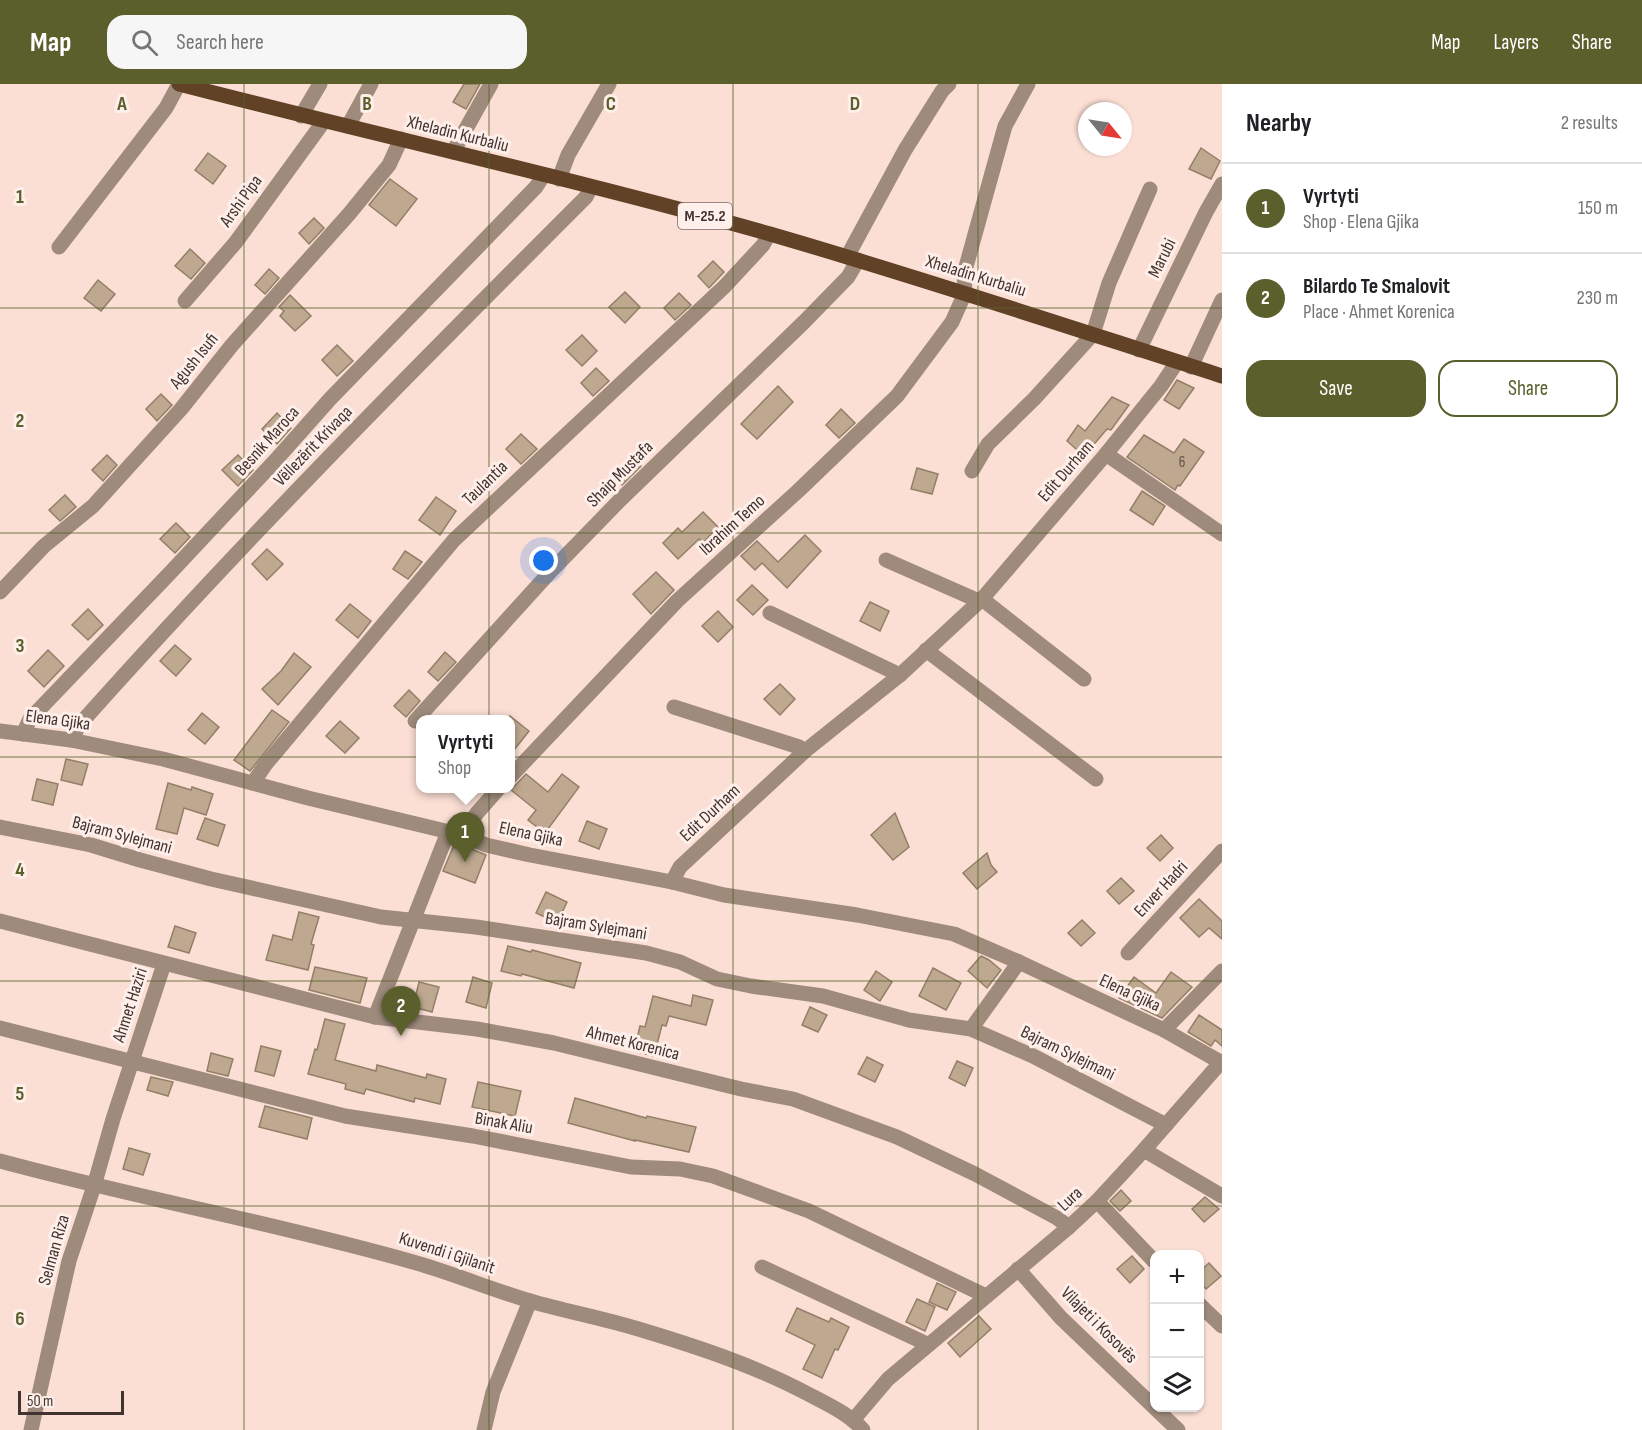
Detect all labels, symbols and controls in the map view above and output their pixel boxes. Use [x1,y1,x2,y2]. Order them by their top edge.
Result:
search box [107,15,527,69]
text: Map [30,26,71,59]
icon: search [128,26,161,59]
text: Search here [176,29,264,56]
text: Map [1431,30,1460,55]
text: Layers [1493,30,1539,55]
text: Share [1572,30,1612,55]
text: A [116,92,127,116]
text: B [362,92,372,116]
text: C [606,92,616,116]
text: D [850,92,860,116]
north arrow [1078,102,1132,156]
text: Nearby [1246,108,1312,139]
street label: Xheladin Kurbaliu [404,111,511,157]
text: 2 results [1561,111,1618,135]
street label: Arshi Pipa [215,171,267,232]
text: Vyrtyti [1303,183,1359,210]
text: 1 [16,185,24,209]
text: 1 [1262,196,1269,220]
text: 150 m [1578,196,1618,220]
road number: M-25.2 [678,203,732,229]
text: Shop · Elena Gjika [1303,210,1419,234]
street label: Marubi [1144,235,1180,281]
street label: Xheladin Kurbaliu [922,250,1029,301]
text: Bilardo Te Smalovit [1303,273,1450,300]
text: 2 [1261,286,1270,310]
text: 230 m [1576,286,1618,310]
text: Place · Ahmet Korenica [1303,300,1455,324]
street label: Agush Isufi [165,329,223,394]
button: Save [1246,360,1426,417]
button: Share [1438,360,1618,417]
street label: Vëllezërit Krivaqa [269,401,357,491]
street label: Besnik Maroca [230,402,304,480]
text: 2 [16,409,24,433]
street label: Shaip Mustafa [583,436,658,511]
street label: Edit Durham [1034,436,1098,506]
house number: 6 [1179,453,1185,472]
street label: Taulantia [458,456,512,509]
street label: Ibrahim Temo [695,490,769,560]
your location [529,546,558,575]
text: 3 [16,634,25,658]
street label: Elena Gjika [24,705,92,735]
popup [416,715,515,793]
text: Vyrtyti [438,729,493,756]
text: Shop [438,756,471,780]
street label: Edit Durham [676,780,744,846]
street label: Bajram Sylejmani [70,812,174,858]
pin: 1 [446,812,484,862]
street label: Elena Gjika [497,817,565,851]
street label: Enver Hadri [1130,857,1192,921]
text: 4 [15,858,25,882]
street label: Bajram Sylejmani [544,908,648,944]
street label: Ahmet Haziri [108,965,152,1046]
street label: Elena Gjika [1096,970,1164,1016]
pin: 2 [382,986,420,1036]
street label: Ahmet Korenica [583,1021,682,1065]
street label: Bajram Sylejmani [1017,1021,1119,1085]
text: 5 [16,1082,25,1106]
street label: Binak Aliu [473,1108,535,1138]
street label: Lura [1053,1182,1087,1216]
street label: Selman Riza [34,1212,74,1288]
street label: Kuvendi i Gjilanit [396,1228,498,1279]
map controls [1150,1250,1204,1412]
button: + [1150,1250,1204,1304]
street label: Vilajeti i Kosovës [1056,1282,1142,1368]
button: − [1150,1304,1204,1358]
text: 6 [15,1307,25,1331]
button: layers [1150,1358,1204,1412]
scale bar [18,1388,124,1416]
text: 50 m [27,1392,53,1411]

